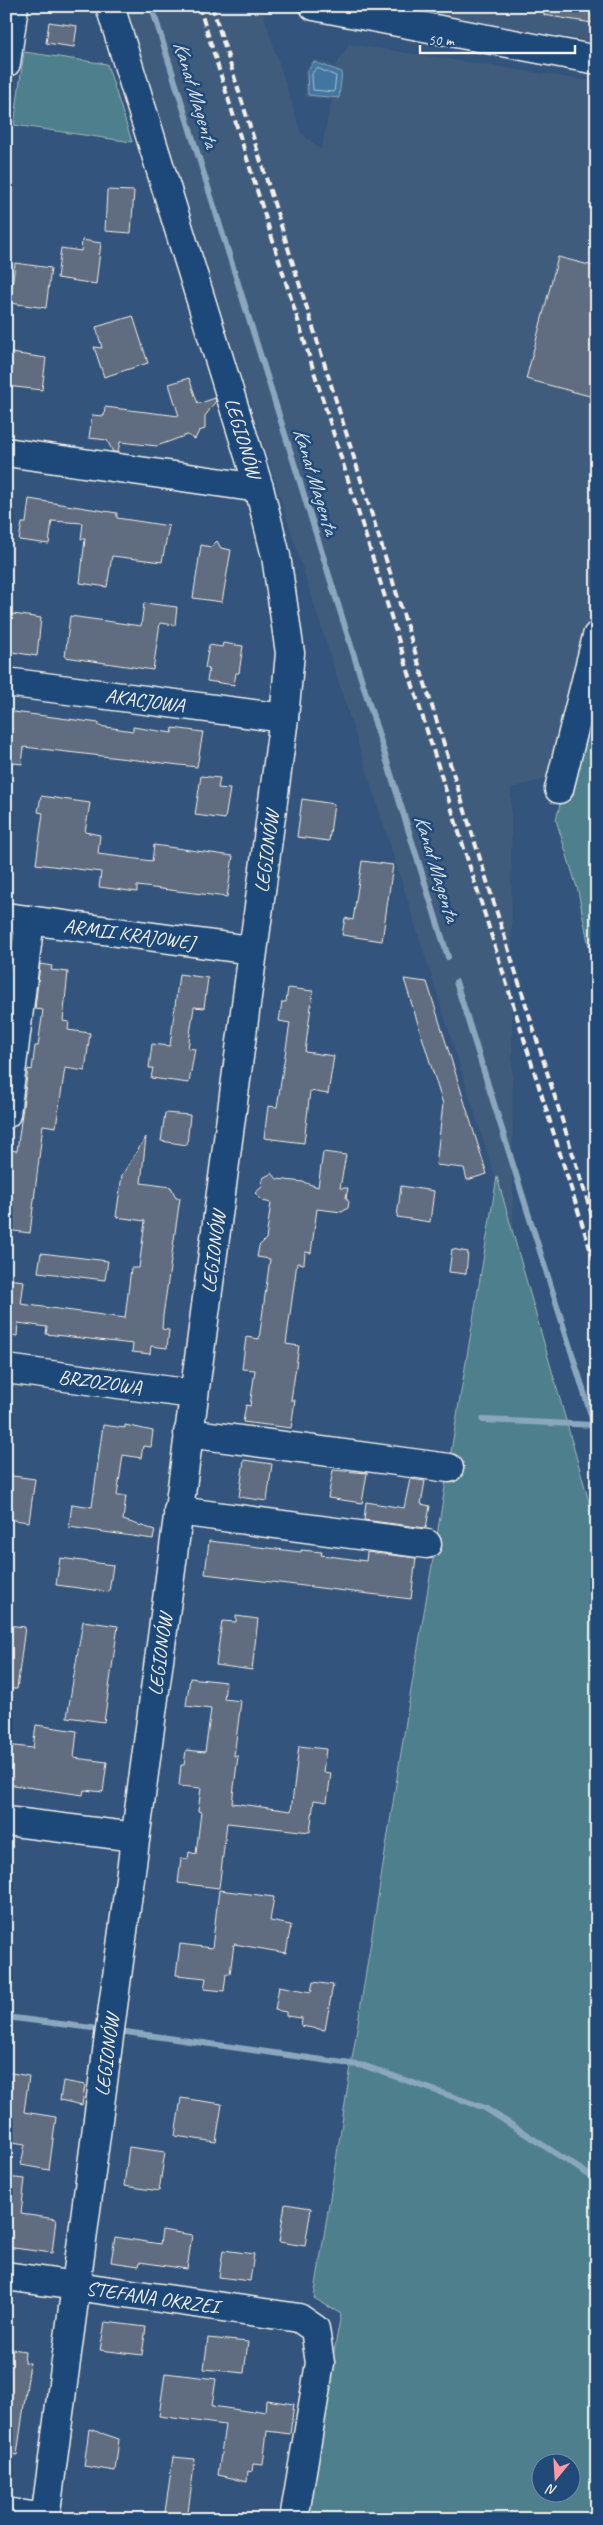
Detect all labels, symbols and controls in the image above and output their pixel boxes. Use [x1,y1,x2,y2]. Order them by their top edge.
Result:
scale bar [420,22,576,54]
text: 50 m [428,31,455,50]
water label: Kanał Magenta [167,38,225,153]
street label: LEGIONÓW [219,395,268,484]
water label: Kanał Magenta [287,425,345,540]
street label: AKACJOWA [104,682,187,718]
street label: LEGIONÓW [248,806,285,894]
water label: Kanał Magenta [408,812,466,927]
street label: ARMII KRAJOWEJ [62,912,199,955]
street label: LEGIONÓW [195,1206,231,1295]
street label: BRZOZOWA [57,1364,144,1400]
street label: LEGIONÓW [142,1609,178,1697]
street label: LEGIONÓW [89,2009,125,2097]
street label: STEFANA OKRZEI [85,2275,224,2319]
north arrow [530,2452,580,2502]
text: N [543,2480,559,2499]

